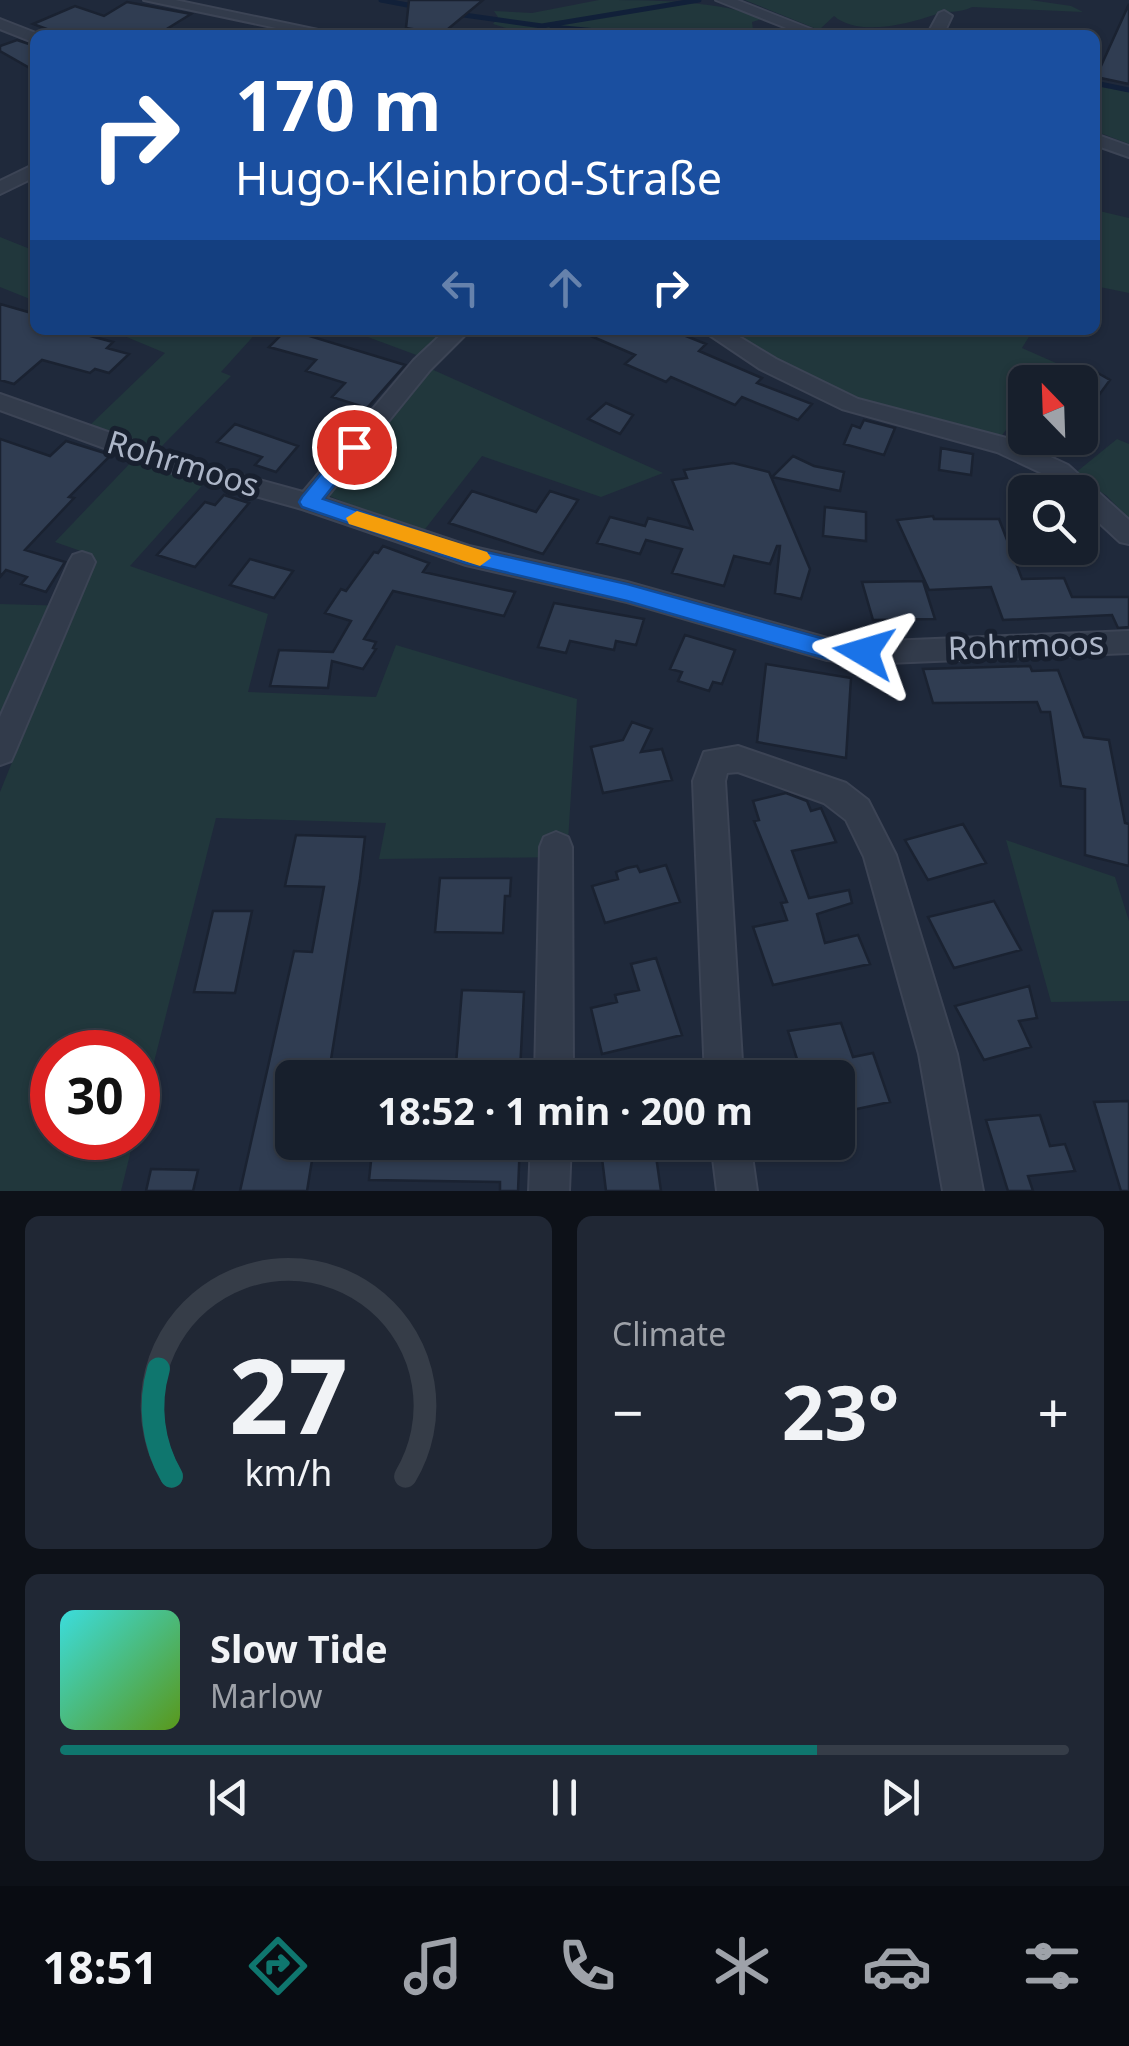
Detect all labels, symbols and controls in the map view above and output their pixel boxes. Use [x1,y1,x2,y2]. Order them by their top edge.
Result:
text: 170 m [235,56,442,152]
icon: right [70,70,200,200]
text: Hugo-Kleinbrod-Straße [235,147,722,208]
icon: left [433,260,488,315]
icon: ahead [538,260,593,315]
icon: right [643,260,698,315]
north arrow [1008,365,1098,455]
map controls [1008,365,1098,565]
pin [312,405,397,490]
street label: Rohrmoos [102,419,264,506]
icon: arrive [327,420,382,475]
button: search [1008,475,1098,565]
position arrow [812,600,916,704]
street label: Rohrmoos [947,620,1105,669]
speed limit sign: 30 [30,1030,160,1160]
text: 18:52 · 1 min · 200 m [377,1084,753,1136]
text: Climate [612,1312,726,1355]
text: 27 [229,1323,348,1464]
text: 23° [782,1360,899,1462]
text: − [612,1374,643,1449]
text: + [1038,1374,1069,1449]
text: km/h [245,1448,332,1496]
text: Slow Tide [210,1622,388,1674]
text: Marlow [210,1674,322,1717]
icon: previous [201,1770,256,1825]
icon: pause [537,1770,592,1825]
icon: next [873,1770,928,1825]
icon: directions [243,1931,313,2001]
icon: music [398,1931,468,2001]
icon: phone [552,1931,622,2001]
icon: climate [707,1931,777,2001]
icon: car [862,1931,932,2001]
icon: filters [1017,1931,1087,2001]
text: 18:51 [42,1936,158,1997]

